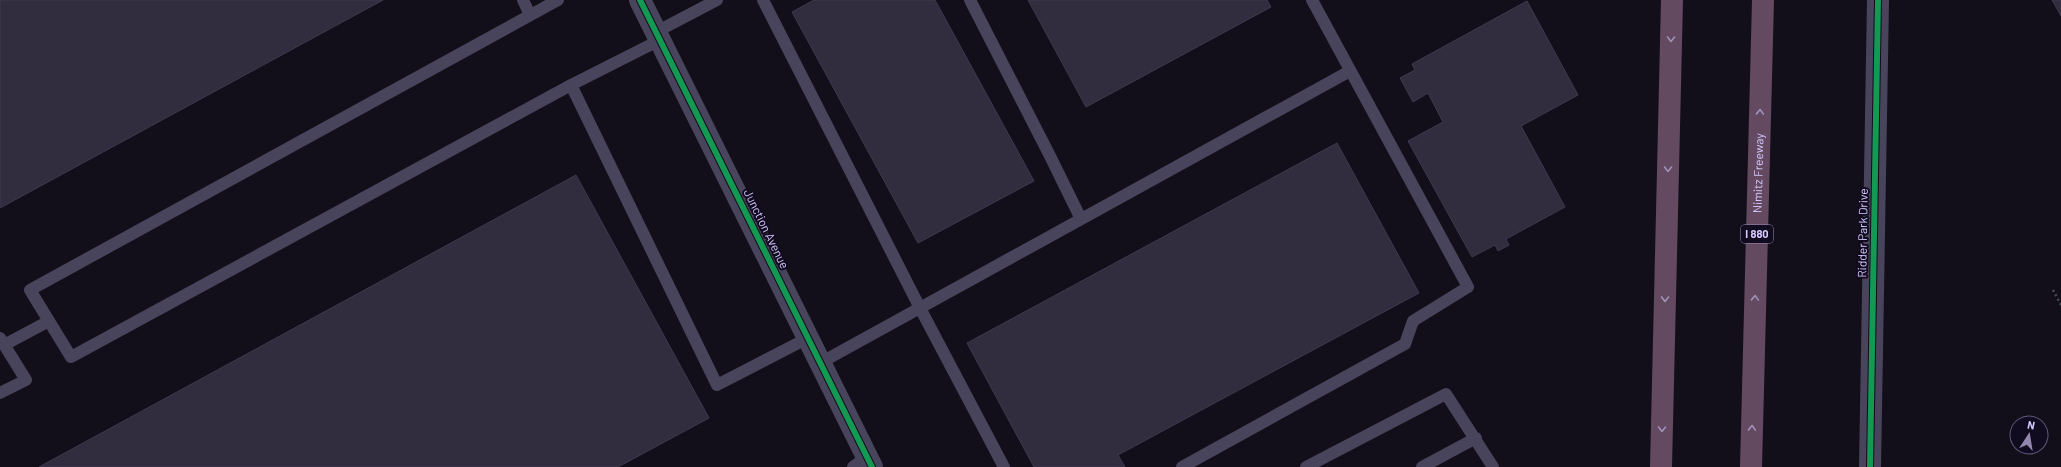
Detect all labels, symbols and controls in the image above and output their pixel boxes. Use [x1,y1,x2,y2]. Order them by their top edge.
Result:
one-way arrow [1667,36,1675,42]
one-way arrow [1756,109,1764,115]
street label: Nimitz Freeway [1750,132,1766,213]
one-way arrow [1664,166,1672,172]
street label: Junction Avenue [742,186,792,271]
street label: Ridder Park Drive [1854,188,1870,278]
road number: I 880 [1741,225,1773,243]
one-way arrow [1751,295,1759,301]
one-way arrow [1661,296,1669,302]
north arrow [2009,415,2049,455]
text: N [2026,418,2036,432]
one-way arrow [1748,425,1756,431]
one-way arrow [1658,426,1666,432]

